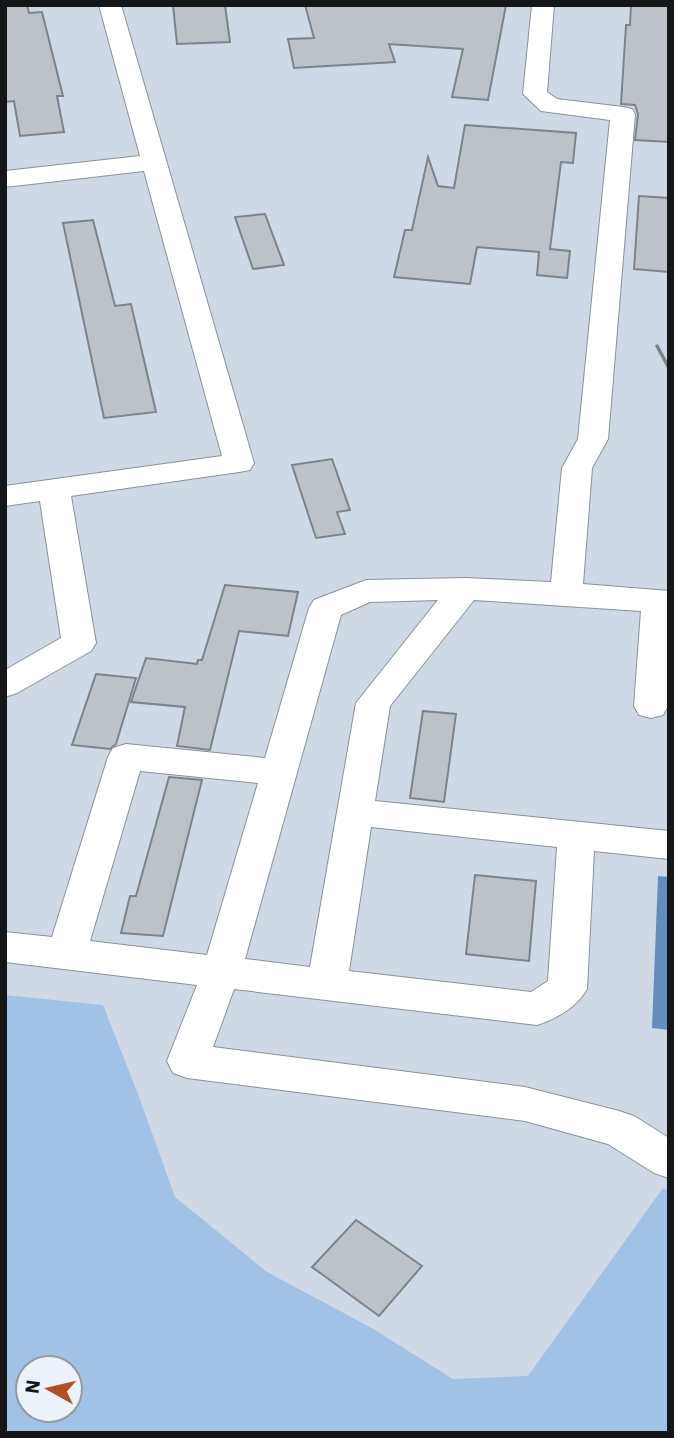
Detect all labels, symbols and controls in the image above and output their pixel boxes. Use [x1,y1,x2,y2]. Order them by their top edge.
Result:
north arrow [14,1354,84,1424]
text: N [19,1378,45,1395]

